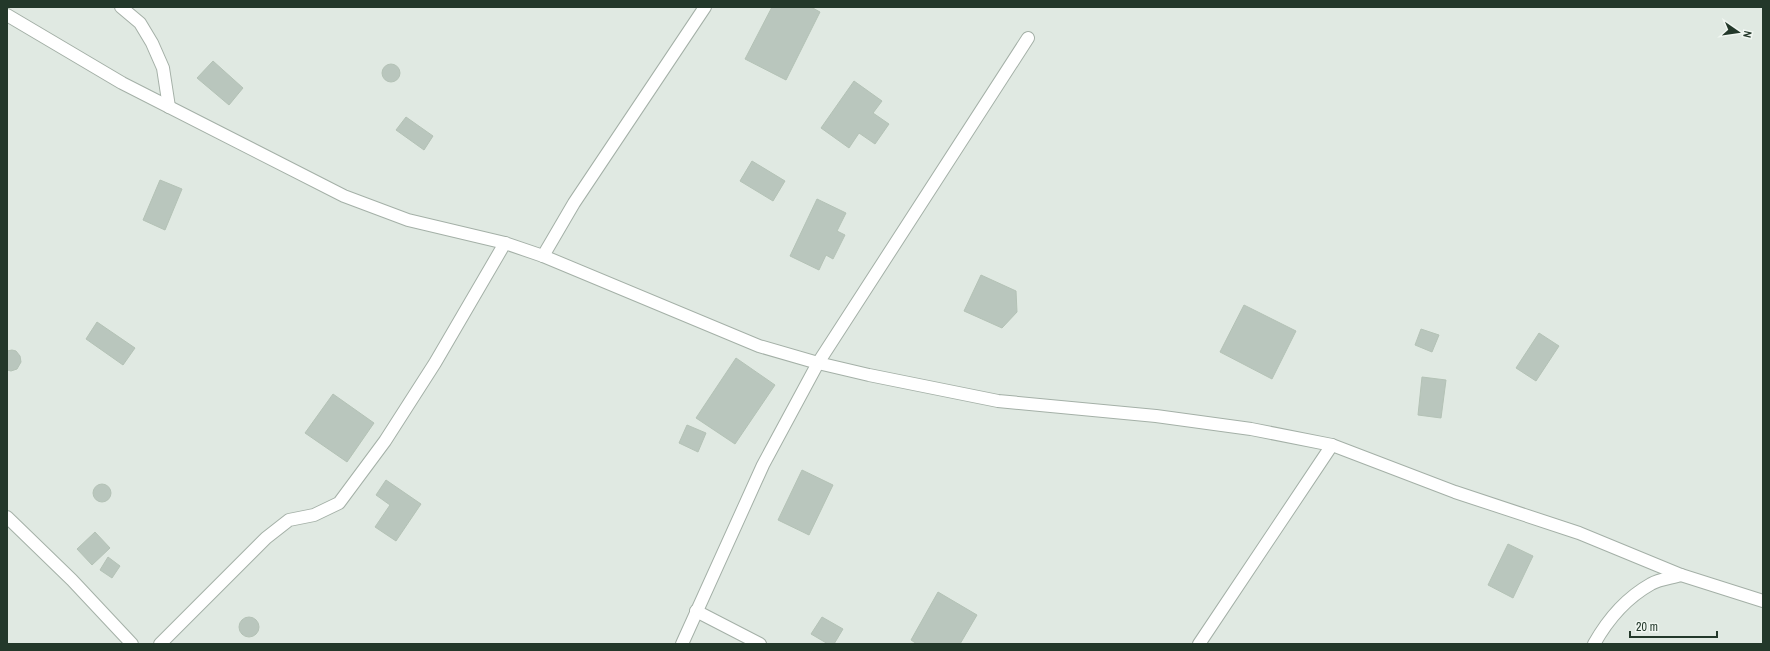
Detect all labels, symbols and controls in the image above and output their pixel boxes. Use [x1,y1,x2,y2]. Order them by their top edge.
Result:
north arrow [1718,12,1758,52]
text: N [1740,30,1755,39]
scale bar [1630,613,1717,639]
text: 20 m [1636,619,1658,635]

